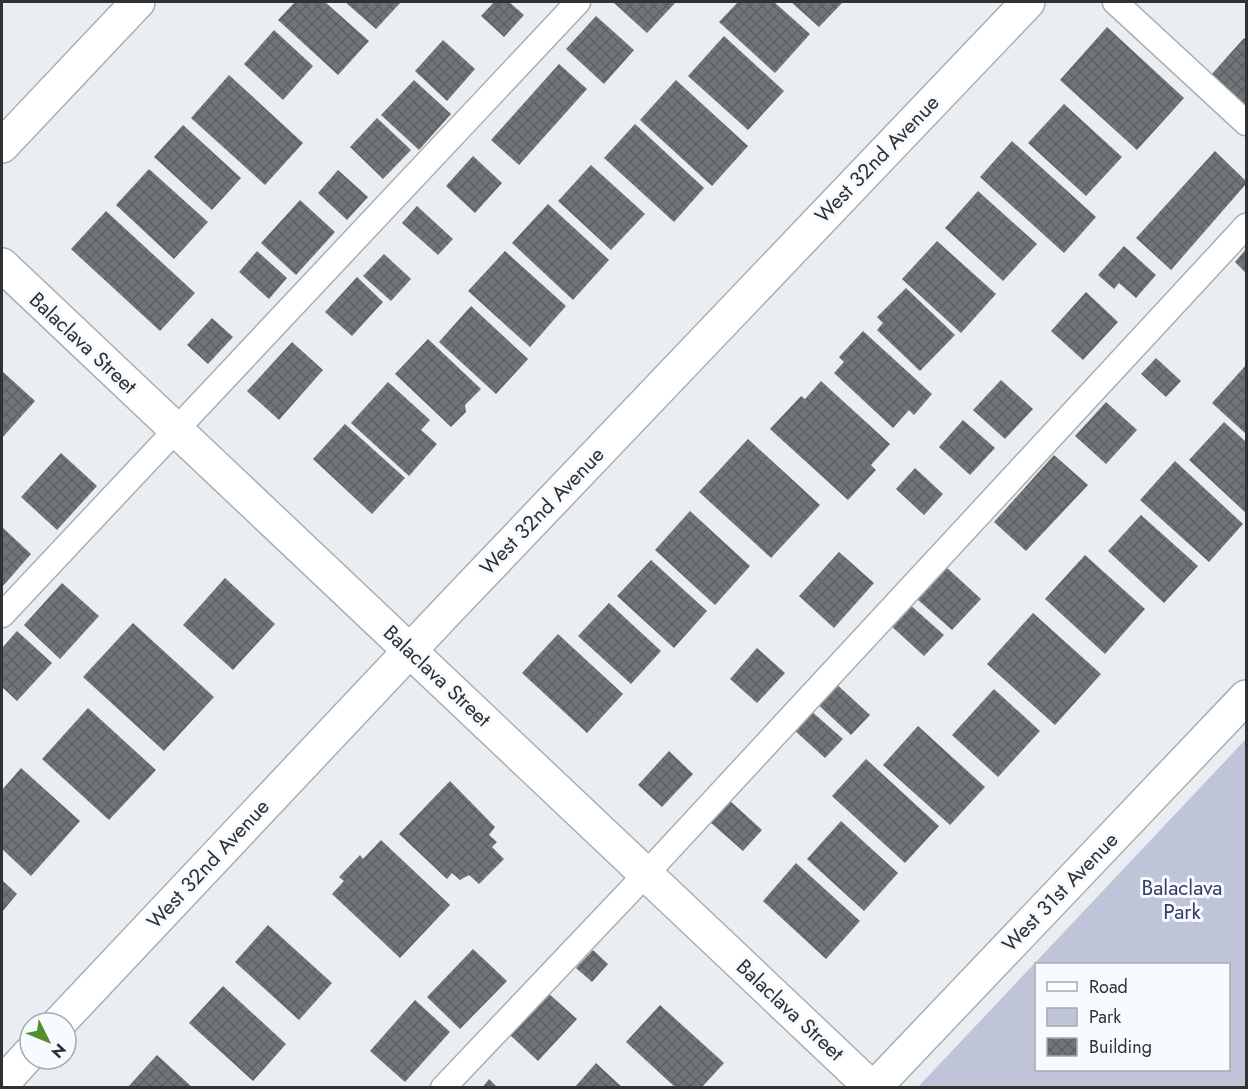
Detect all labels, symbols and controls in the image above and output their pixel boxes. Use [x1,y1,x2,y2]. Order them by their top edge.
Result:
street label: West 32nd Avenue [808,88,946,230]
street label: Balaclava Street [23,285,143,401]
street label: West 32nd Avenue [473,440,611,582]
street label: Balaclava Street [377,618,497,734]
street label: West 32nd Avenue [140,792,276,936]
street label: West 31st Avenue [995,825,1125,958]
park label: Balaclava Park [1142,873,1222,927]
street label: Balaclava Street [730,952,850,1068]
legend [1035,963,1230,1071]
text: Road [1089,974,1128,1000]
text: Park [1089,1004,1121,1030]
north arrow [18,1011,78,1071]
text: Building [1089,1034,1152,1060]
text: N [46,1038,71,1063]

